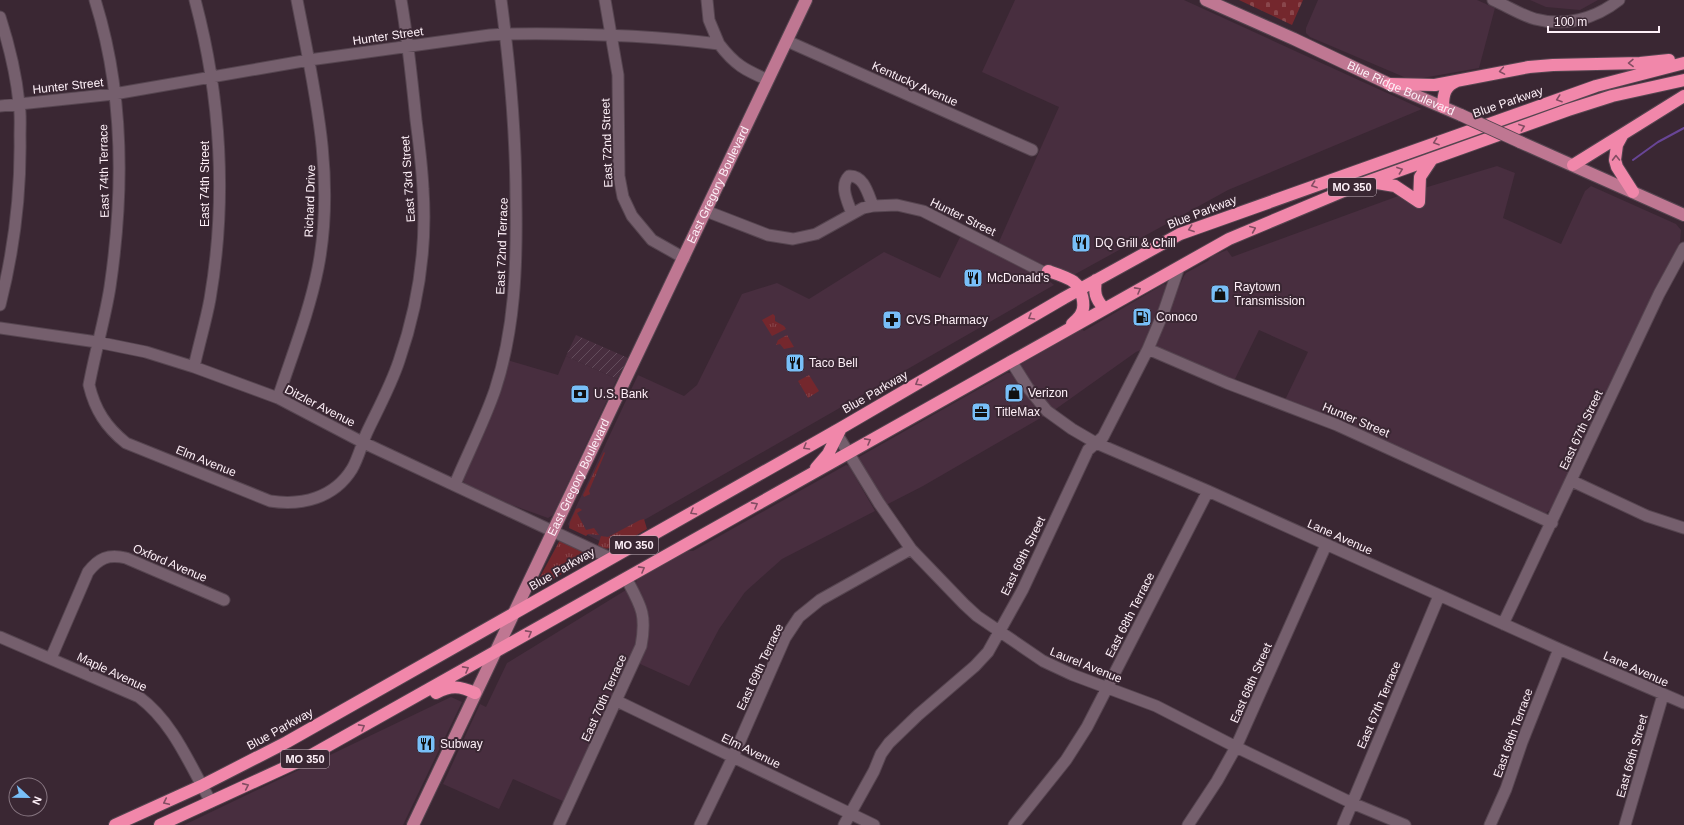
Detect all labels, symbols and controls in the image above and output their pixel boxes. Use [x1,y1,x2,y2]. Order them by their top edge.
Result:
scale bar [1548,8,1659,34]
text: 100 m [1554,15,1587,29]
street label: Hunter Street [352,24,425,48]
street label: Blue Ridge Boulevard [1345,58,1457,118]
street label: Kentucky Avenue [870,59,960,109]
one-way arrow [1628,59,1634,68]
one-way arrow [1499,67,1505,75]
street label: Hunter Street [32,75,105,97]
street label: Blue Parkway [1471,83,1545,121]
one-way arrow [1555,94,1562,102]
street label: East 72nd Street [598,97,616,188]
one-way arrow [1519,123,1526,131]
street label: East 74th Terrace [96,124,112,218]
street label: East Gregory Boulevard [684,124,752,246]
street label: East 73rd Street [398,135,418,223]
one-way arrow [1433,137,1440,145]
street label: East 74th Street [198,140,212,227]
one-way arrow [1612,155,1620,161]
street label: Richard Drive [302,164,318,238]
one-way arrow [1396,167,1403,175]
road number: MO 350 [1328,178,1376,196]
one-way arrow [1310,180,1317,189]
street label: Blue Parkway [1165,192,1239,232]
street label: Hunter Street [928,195,999,239]
street label: East 72nd Terrace [493,197,511,295]
one-way arrow [1188,225,1195,233]
one-way arrow [1249,226,1257,234]
restaurant icon: DQ Grill & Chill [1070,232,1092,254]
place label: DQ Grill & Chill [1095,236,1176,250]
restaurant icon: McDonald's [962,267,984,289]
place label: McDonald's [987,271,1049,285]
place label: Raytown Transmission [1234,280,1305,308]
shop icon: Raytown Transmission [1209,283,1231,305]
one-way arrow [1134,287,1141,294]
fuel station icon: Conoco [1131,306,1153,328]
pharmacy icon: CVS Pharmacy [881,309,903,331]
place label: Conoco [1156,310,1198,324]
place label: CVS Pharmacy [906,313,988,327]
one-way arrow [1028,313,1035,320]
restaurant icon: Taco Bell [784,352,806,374]
place label: Taco Bell [809,356,858,370]
street label: Blue Parkway [840,368,910,416]
one-way arrow [915,378,922,385]
street label: Ditzler Avenue [282,382,358,430]
shop icon: Verizon [1003,382,1025,404]
bank icon: U.S. Bank [569,383,591,405]
place label: Verizon [1028,386,1068,400]
place label: U.S. Bank [594,387,649,401]
street label: East 67th Street [1556,387,1606,472]
street label: Hunter Street [1320,400,1392,441]
office icon: TitleMax [970,401,992,423]
place label: TitleMax [995,405,1040,419]
street label: East Gregory Boulevard [545,417,612,538]
one-way arrow [864,439,871,446]
street label: Elm Avenue [174,443,239,480]
one-way arrow [803,443,810,450]
one-way arrow [751,503,758,510]
one-way arrow [689,507,697,514]
street label: East 69th Street [998,514,1048,598]
street label: Lane Avenue [1305,516,1375,558]
road number: MO 350 [610,536,658,554]
street label: Oxford Avenue [131,541,209,585]
street label: Blue Parkway [527,545,597,593]
one-way arrow [638,567,645,574]
street label: East 68th Terrace [1102,570,1158,660]
street label: East 69th Terrace [734,621,786,712]
one-way arrow [525,631,532,638]
street label: East 68th Street [1227,640,1275,725]
street label: Laurel Avenue [1048,644,1124,686]
street label: Lane Avenue [1601,648,1671,690]
street label: Maple Avenue [75,650,150,695]
street label: East 70th Terrace [579,652,630,744]
street label: East 67th Terrace [1354,659,1404,751]
one-way arrow [462,666,469,673]
street label: East 66th Terrace [1490,686,1536,779]
street label: Blue Parkway [245,705,315,753]
street label: East 66th Street [1613,712,1651,799]
one-way arrow [358,725,365,732]
street label: Elm Avenue [719,731,783,771]
restaurant icon: Subway [415,733,437,755]
place label: Subway [440,737,483,751]
road number: MO 350 [281,750,329,768]
north arrow [8,777,48,817]
one-way arrow [242,783,250,791]
text: N [30,795,44,807]
one-way arrow [163,797,170,805]

